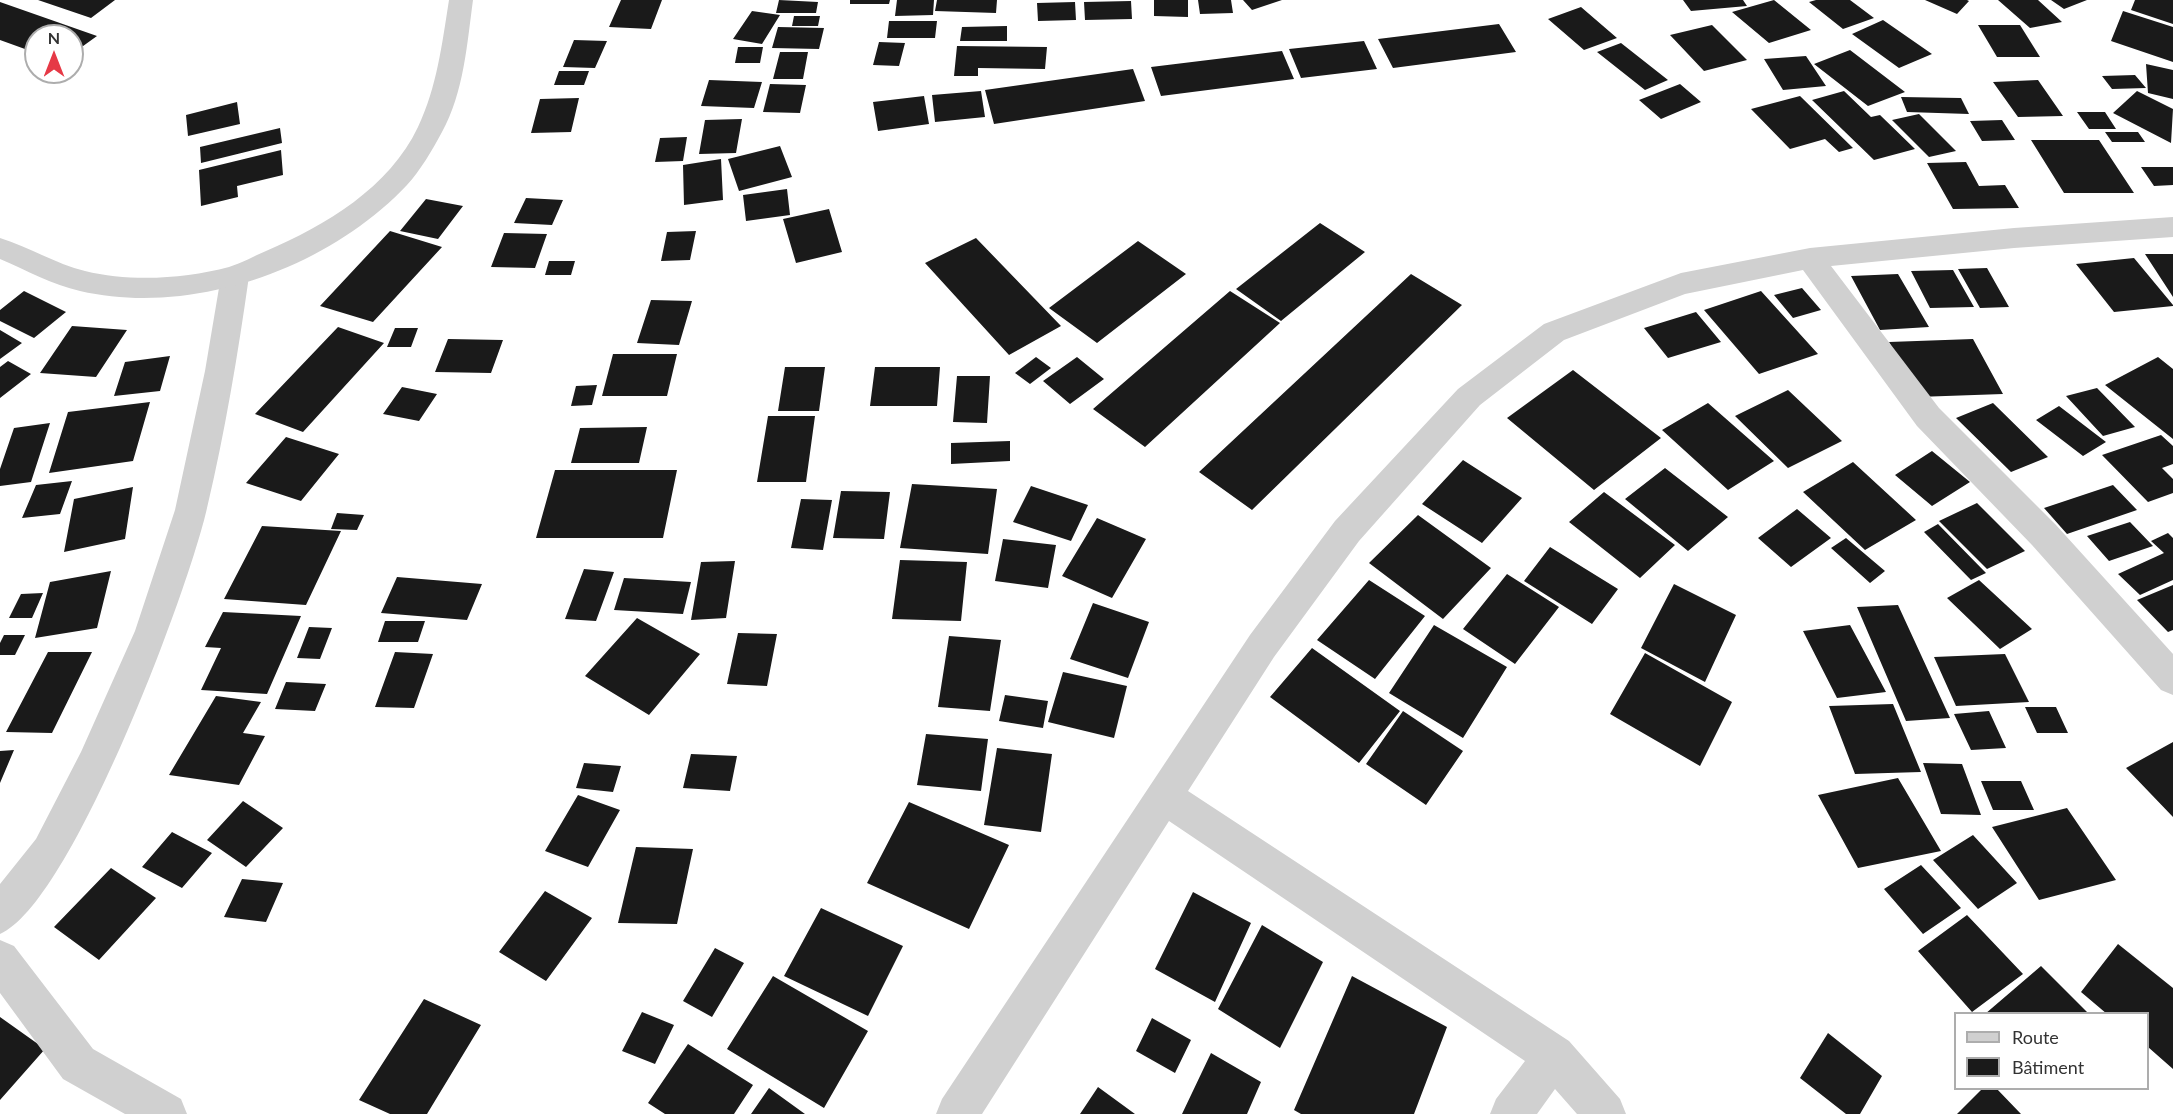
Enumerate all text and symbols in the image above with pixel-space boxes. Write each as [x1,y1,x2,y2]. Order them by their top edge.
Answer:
north arrow [24,24,84,84]
text: N [48,28,60,47]
legend [1954,1012,2149,1090]
text: Route [2012,1026,2059,1048]
text: Bâtiment [2012,1056,2084,1078]

